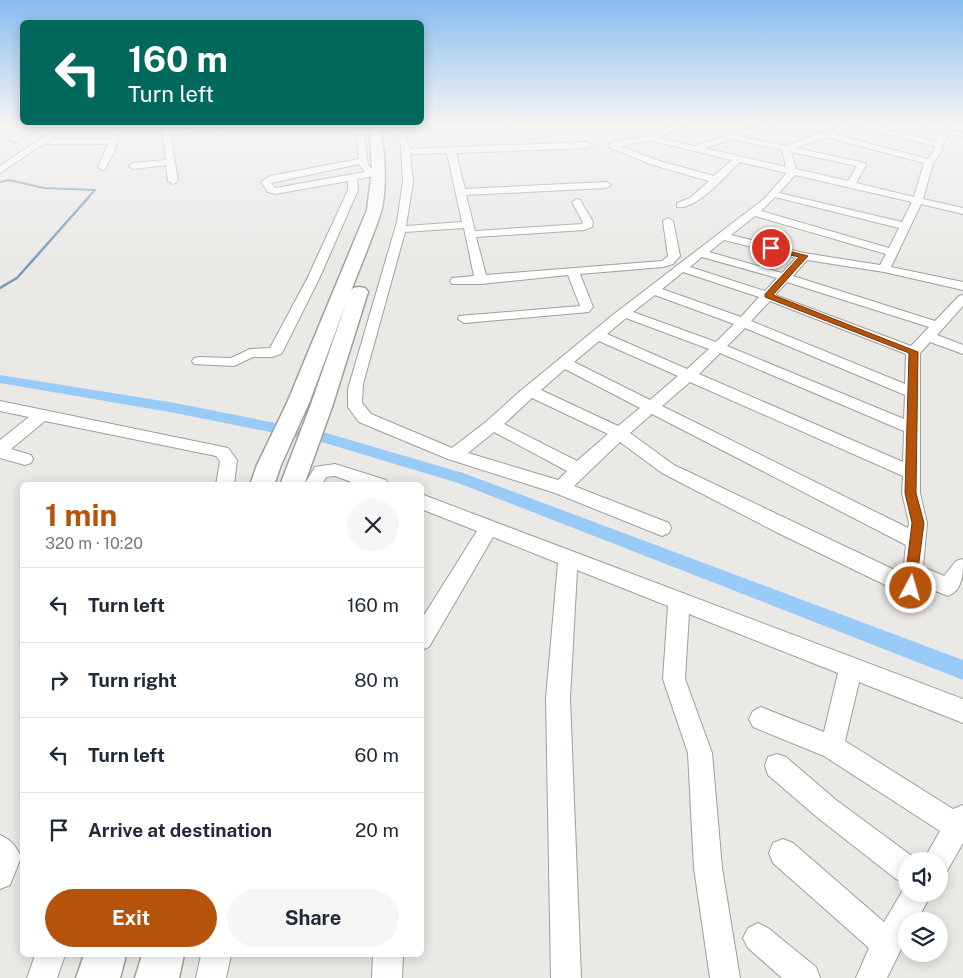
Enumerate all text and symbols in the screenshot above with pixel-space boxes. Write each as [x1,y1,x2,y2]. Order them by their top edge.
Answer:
text: 160 m [128,39,228,80]
icon: left [45,40,110,105]
text: Turn left [128,81,214,107]
pin [750,227,792,269]
icon: arrive [757,234,785,262]
text: 1 min [45,497,117,533]
button: close [347,499,399,551]
text: 320 m · 10:20 [45,534,143,553]
position arrow [884,561,936,613]
icon: left [45,591,73,619]
text: Turn left [88,594,165,616]
text: 160 m [347,594,399,616]
icon: right [45,666,73,694]
text: Turn right [88,669,177,691]
text: 80 m [354,669,399,691]
icon: left [45,741,73,769]
text: Turn left [88,744,165,766]
text: 60 m [355,744,399,766]
icon: arrive [45,816,73,844]
text: Arrive at destination [88,819,272,841]
text: 20 m [355,819,399,841]
map controls [898,852,948,962]
button: sound [898,852,948,902]
button: Exit [45,889,217,947]
button: Share [227,889,399,947]
button: layers [898,912,948,962]

